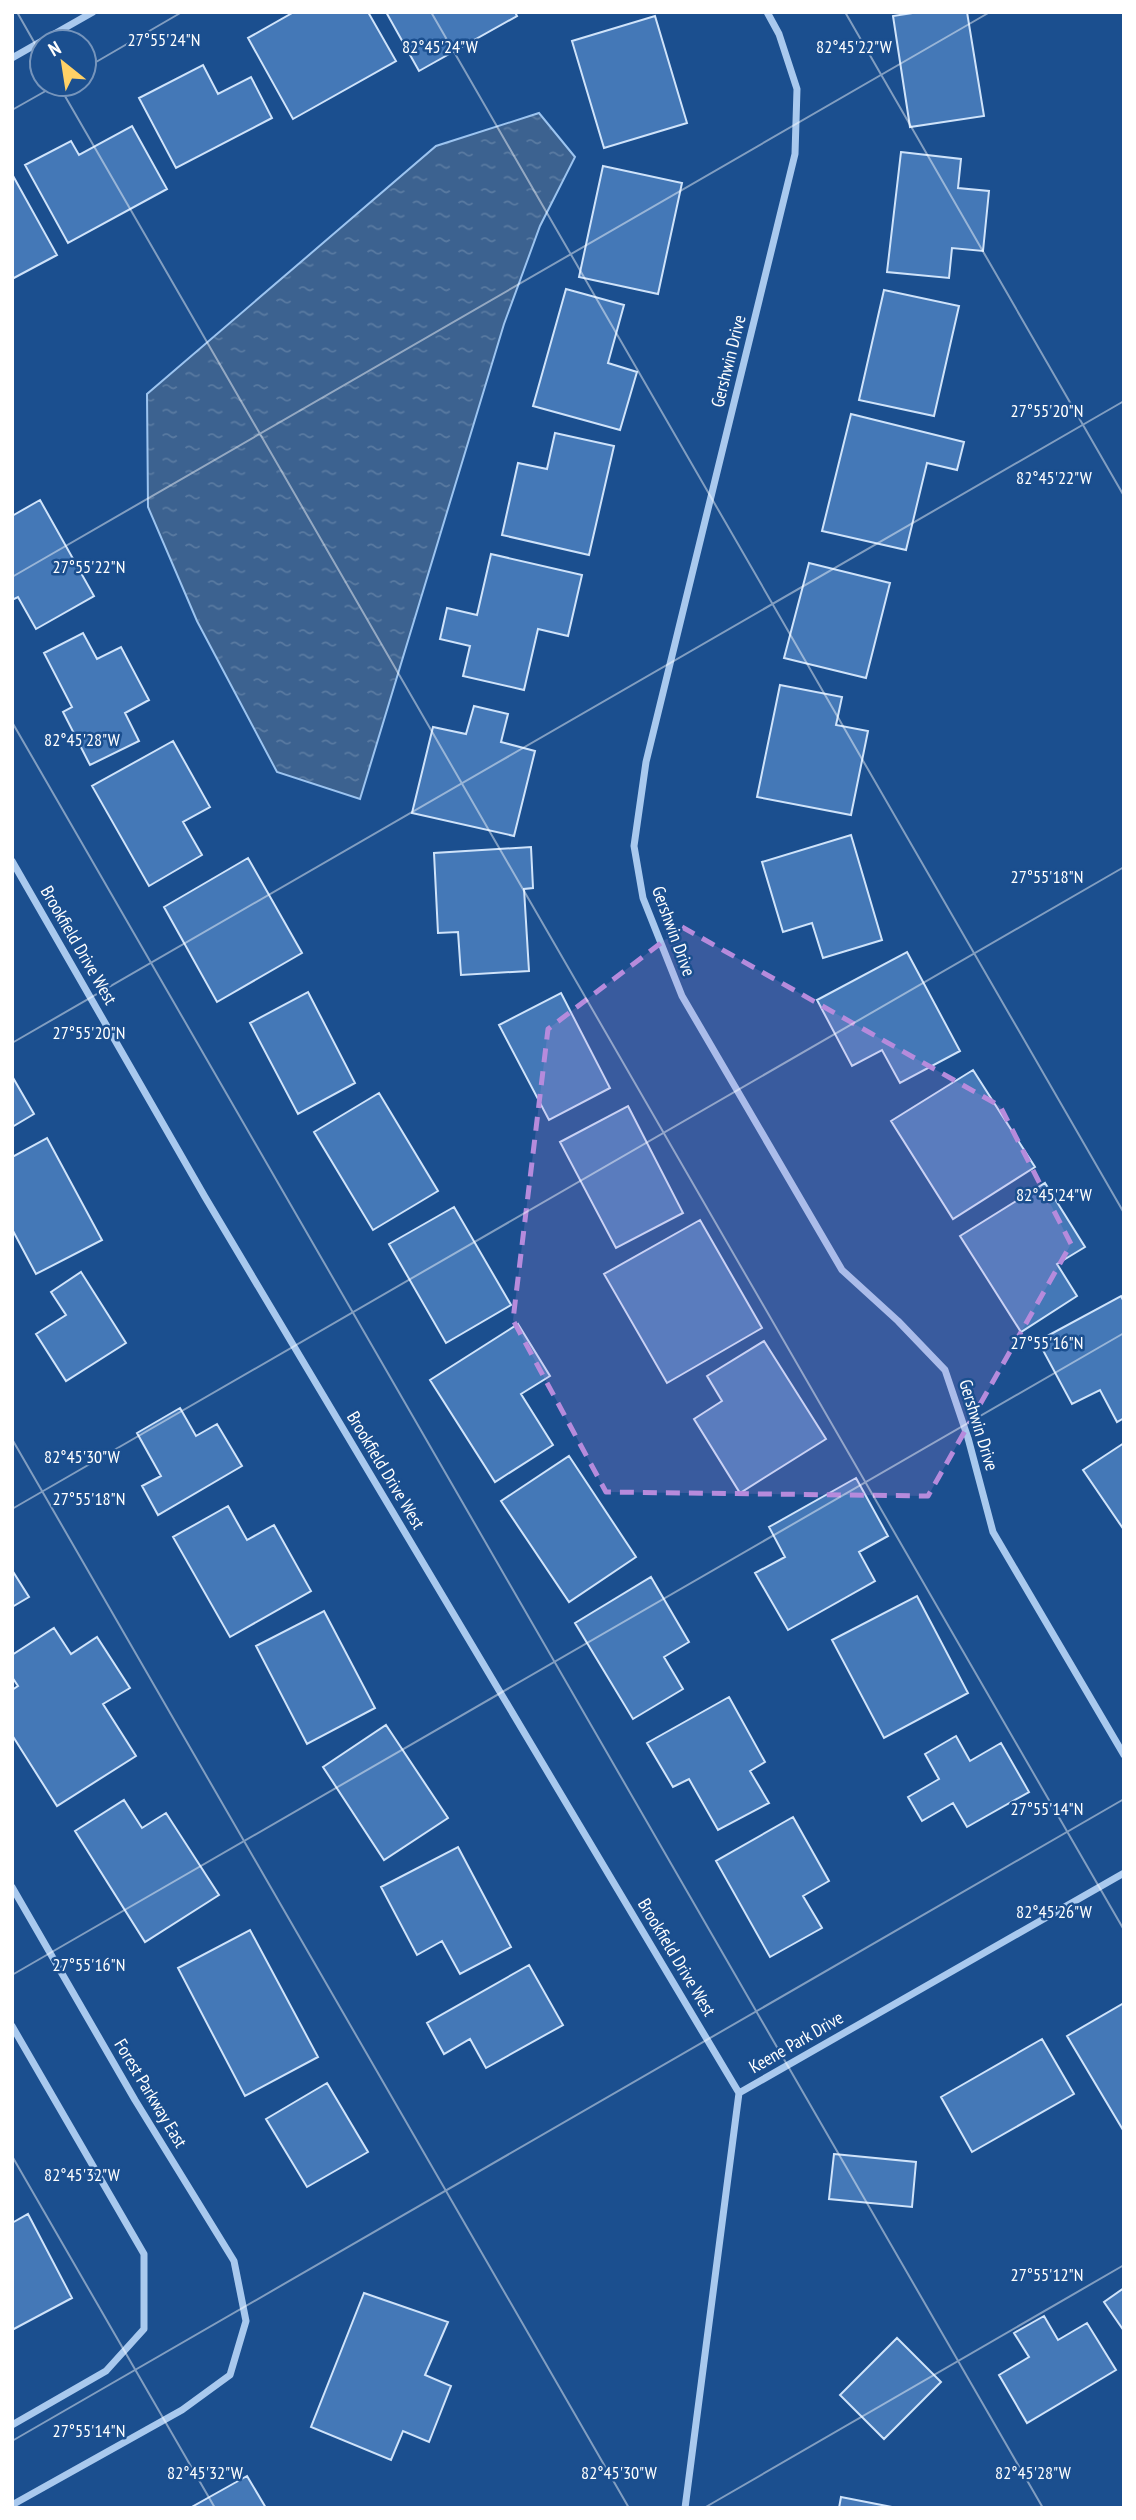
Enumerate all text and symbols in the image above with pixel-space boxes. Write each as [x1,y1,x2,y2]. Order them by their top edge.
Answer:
north arrow [28,28,98,98]
text: 27°55'24"N [128,28,200,51]
text: N [44,35,65,61]
text: 82°45'24"W [402,35,478,58]
text: 82°45'22"W [816,35,892,58]
street label: Gershwin Drive [705,313,751,409]
text: 27°55'20"N [1011,399,1083,422]
text: 82°45'22"W [1016,466,1092,489]
text: 27°55'22"N [53,555,125,578]
text: 82°45'28"W [44,728,120,751]
text: 27°55'18"N [1011,865,1083,888]
street label: Brookfield Drive West [36,882,122,1008]
street label: Gershwin Drive [647,883,701,979]
text: 27°55'20"N [53,1021,125,1044]
text: 82°45'24"W [1016,1183,1092,1206]
text: 27°55'16"N [1011,1331,1083,1354]
street label: Gershwin Drive [954,1377,1004,1473]
street label: Brookfield Drive West [342,1407,430,1533]
text: 82°45'30"W [44,1445,120,1468]
text: 27°55'18"N [53,1487,125,1510]
text: 27°55'14"N [1011,1797,1083,1820]
street label: Brookfield Drive West [633,1894,721,2020]
text: 82°45'26"W [1016,1900,1092,1923]
text: 27°55'16"N [53,1953,125,1976]
street label: Keene Park Drive [745,2006,847,2078]
street label: Forest Parkway East [109,2034,193,2152]
text: 82°45'32"W [44,2163,120,2186]
text: 27°55'12"N [1011,2263,1083,2286]
text: 27°55'14"N [53,2419,125,2442]
text: 82°45'32"W [167,2461,243,2484]
text: 82°45'30"W [581,2461,657,2484]
text: 82°45'28"W [995,2461,1071,2484]

